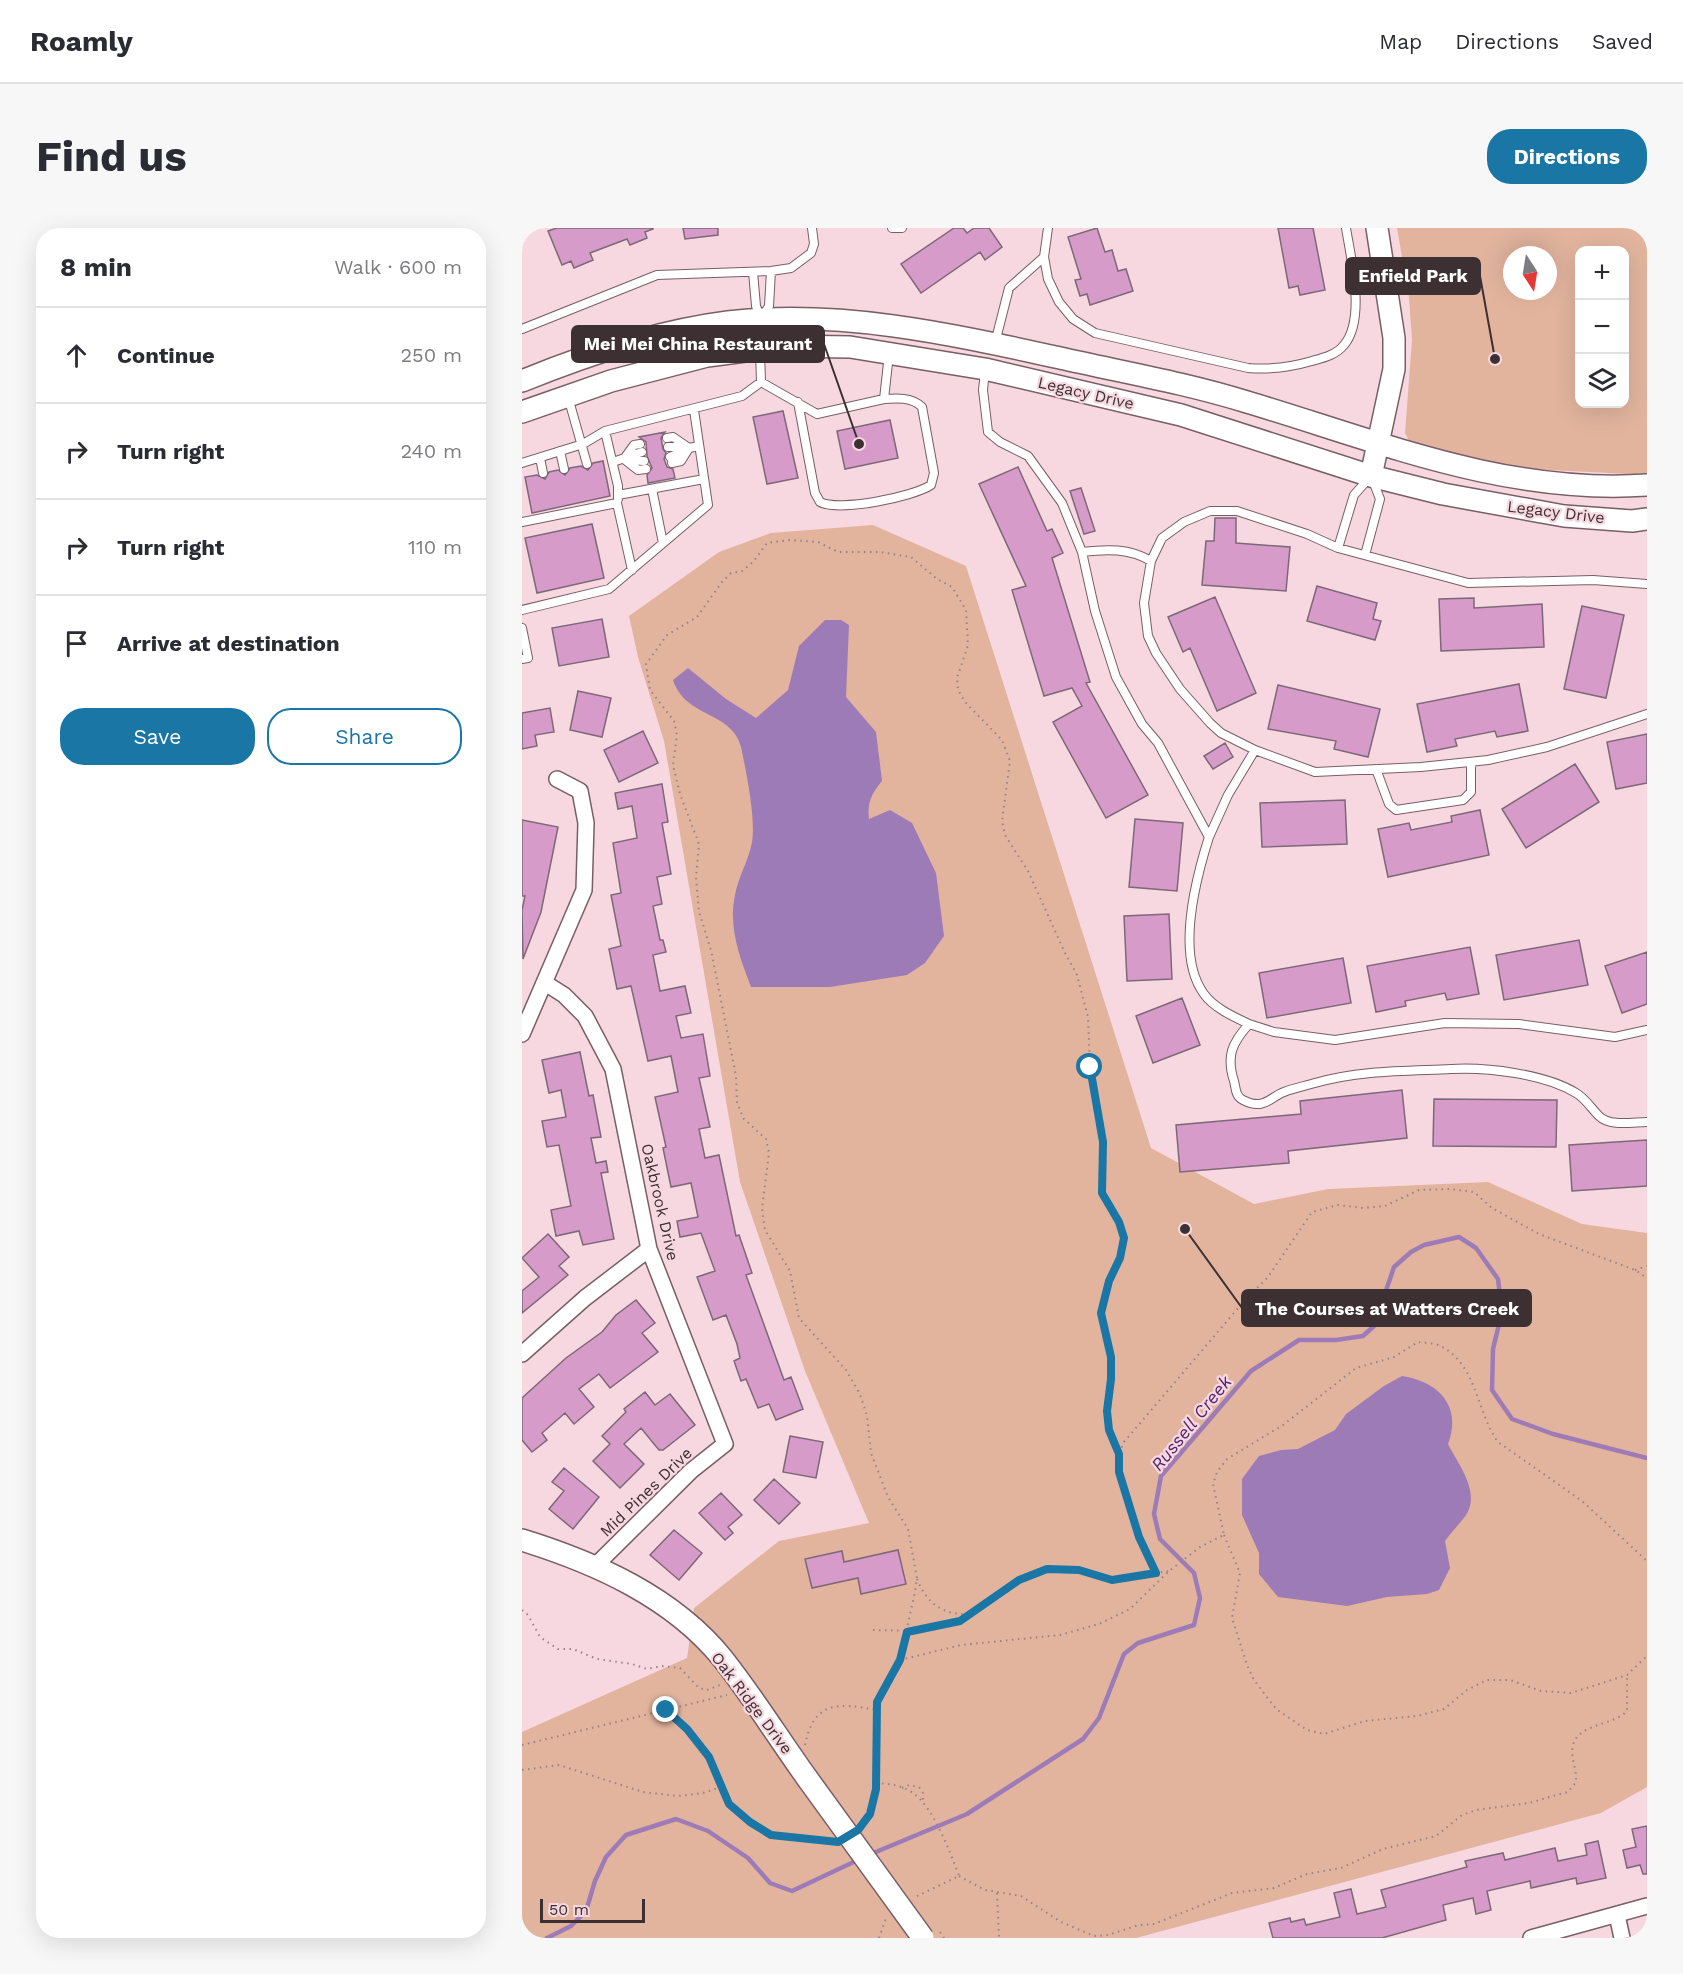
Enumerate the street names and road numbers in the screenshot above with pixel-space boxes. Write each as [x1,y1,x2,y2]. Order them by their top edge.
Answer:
street label: Legacy Drive [1036,373,1136,413]
street label: Legacy Drive [1506,497,1606,527]
street label: Oakbrook Drive [637,1142,683,1262]
street label: Mid Pines Drive [596,1443,696,1541]
street label: Oak Ridge Drive [707,1648,797,1758]

